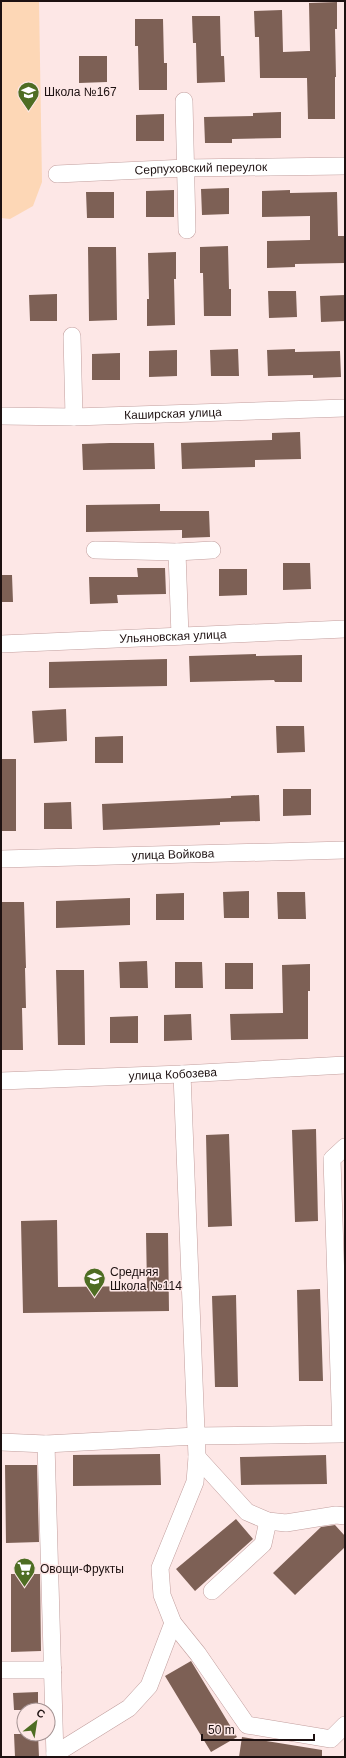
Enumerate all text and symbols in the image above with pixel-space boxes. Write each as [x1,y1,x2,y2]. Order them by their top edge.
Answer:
school or university icon: Школа №167 [15,79,41,112]
place label: Школа №167 [44,85,117,99]
street label: Серпуховский переулок [134,160,268,177]
street label: Каширская улица [124,405,222,422]
street label: Ульяновская улица [119,627,227,646]
street label: улица Войкова [131,846,215,863]
street label: улица Кобозева [128,1065,218,1083]
place label: Средняя Школа №114 [110,1265,182,1293]
school or university icon: Средняя Школа №114 [82,1266,108,1299]
supermarket icon: Овощи-Фрукты [11,1556,37,1589]
place label: Овощи-Фрукты [40,1562,124,1576]
north arrow [16,1702,56,1742]
text: С [35,1706,47,1721]
scale bar [202,1716,314,1742]
text: 50 m [208,1723,235,1737]

